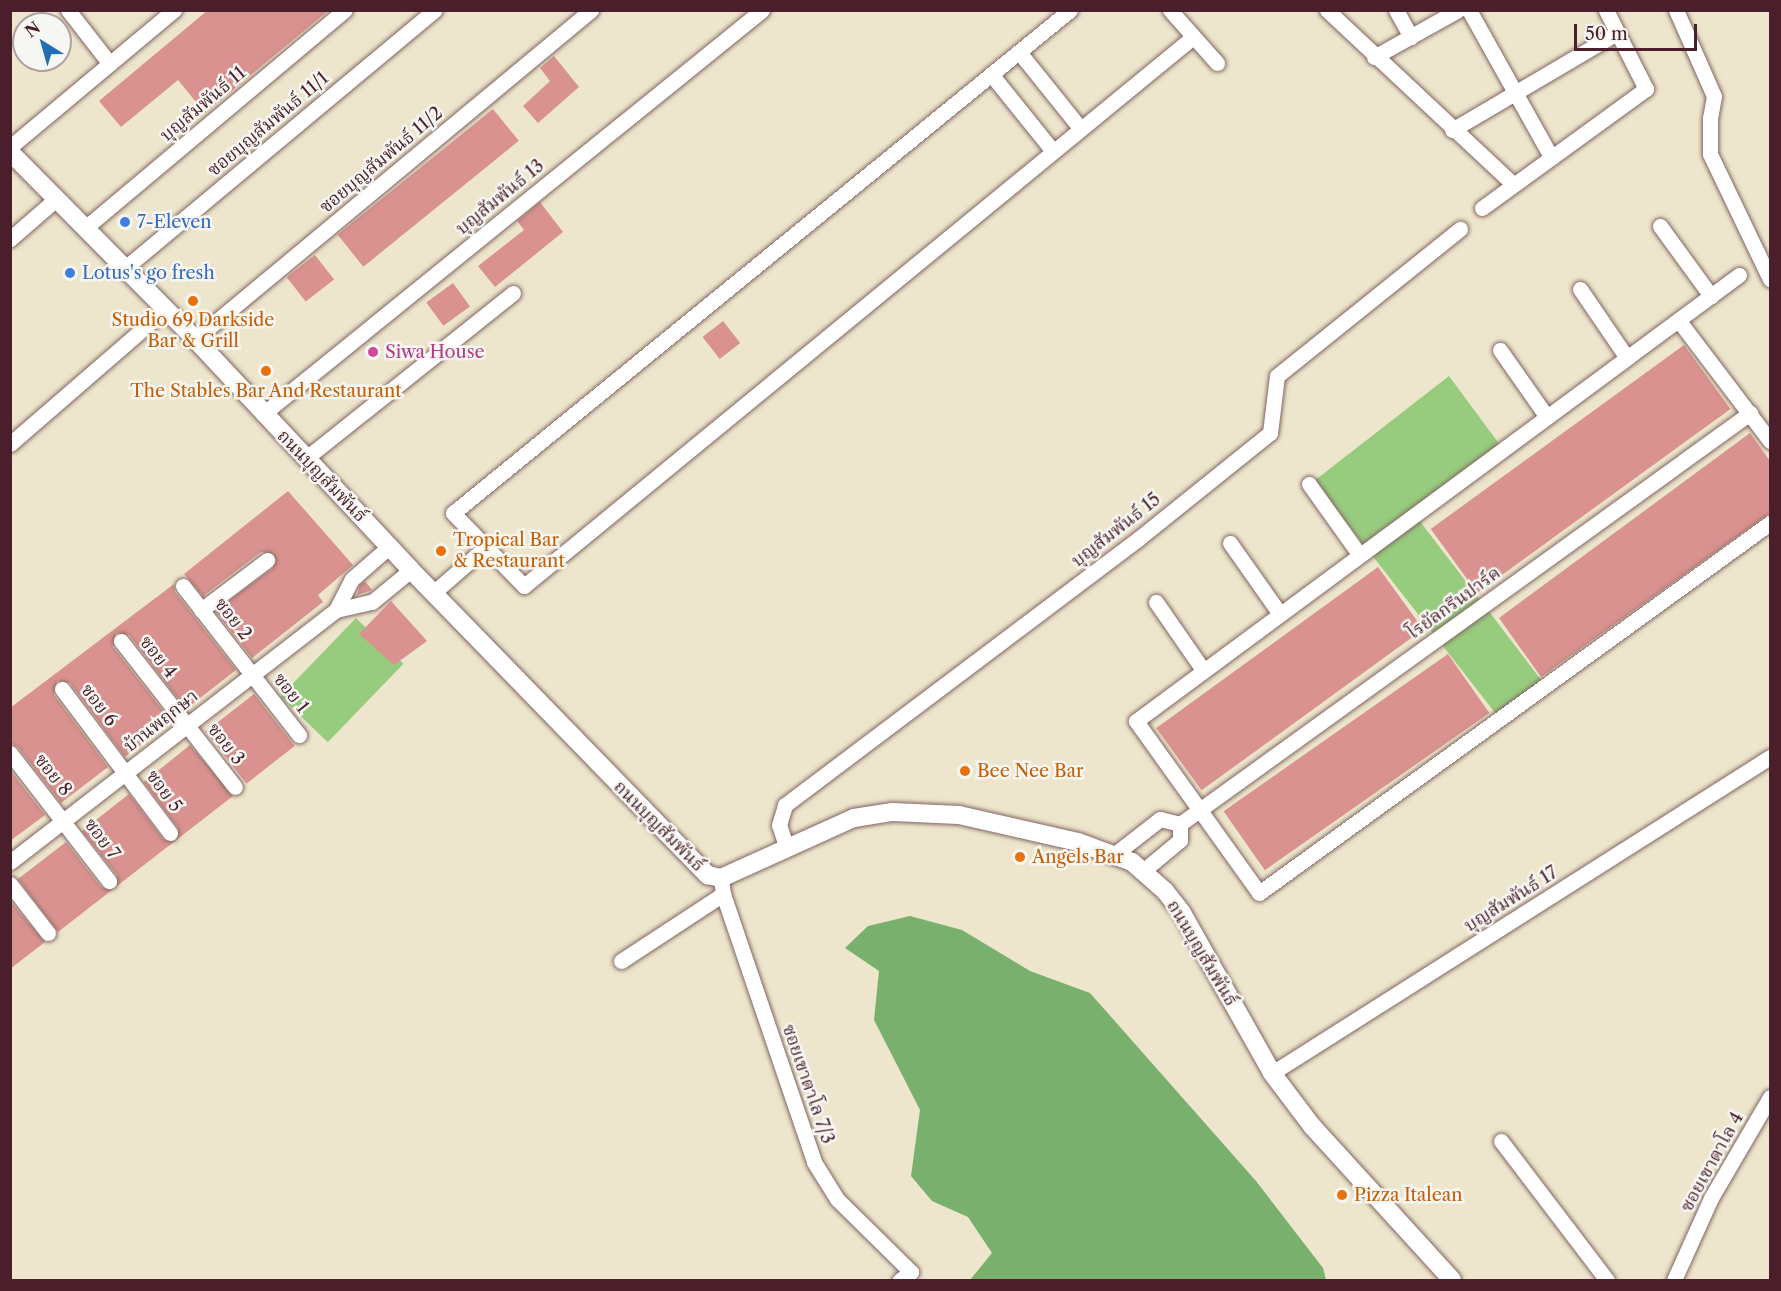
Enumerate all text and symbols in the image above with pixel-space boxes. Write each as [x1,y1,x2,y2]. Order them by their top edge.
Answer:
north arrow [12,12,72,72]
scale bar [1577,12,1700,50]
text: N [21,17,44,41]
text: 50 m [1585,23,1628,45]
street label: บุญสัมพันธ์ 11 [156,62,250,146]
street label: ซอยบุญสัมพันธ์ 11/1 [203,67,333,181]
street label: ซอยบุญสัมพันธ์ 11/2 [315,102,447,218]
street label: บุญสัมพันธ์ 13 [452,155,548,239]
place label: 7-Eleven [137,211,212,233]
marker: 7-Eleven [118,215,132,229]
place label: Lotus's go fresh [82,262,215,284]
marker: Lotus's go fresh [63,266,77,280]
marker: Studio 69 Darkside Bar & Grill [186,294,200,308]
place label: Studio 69 Darkside Bar & Grill [112,310,274,352]
place label: Siwa House [385,341,485,363]
marker: Siwa House [366,345,380,359]
marker: The Stables Bar And Restaurant [259,364,273,378]
place label: The Stables Bar And Restaurant [130,380,402,402]
street label: ถนนบุญสัมพันธ์ [273,425,371,527]
street label: บุญสัมพันธ์ 15 [1067,489,1165,571]
place label: Tropical Bar & Restaurant [453,530,565,572]
marker: Tropical Bar & Restaurant [434,544,448,558]
street label: โรยัลกรีนปาร์ค [1403,562,1505,644]
street label: ซอย 2 [210,594,256,644]
street label: ซอย 4 [135,632,181,682]
street label: ซอย 1 [269,669,313,717]
street label: ซอย 6 [76,680,122,730]
street label: บ้านพฤกษา [120,685,202,757]
street label: ซอย 3 [203,719,249,769]
street label: ซอย 8 [30,750,76,800]
place label: Bee Nee Bar [977,760,1084,782]
marker: Bee Nee Bar [958,764,972,778]
street label: ซอย 5 [142,766,186,816]
street label: ถนนบุญสัมพันธ์ [609,776,709,876]
street label: ซอย 7 [80,814,124,864]
place label: Angels Bar [1032,846,1124,868]
marker: Angels Bar [1013,850,1027,864]
street label: บุญสัมพันธ์ 17 [1460,862,1562,936]
street label: ถนนบุญสัมพันธ์ [1162,896,1242,1010]
street label: ซอยเขาตาโล 7/3 [777,1021,839,1147]
street label: ซอยเขาตาโล 4 [1676,1108,1748,1216]
place label: Pizza Italean [1354,1184,1463,1206]
marker: Pizza Italean [1335,1188,1349,1202]

